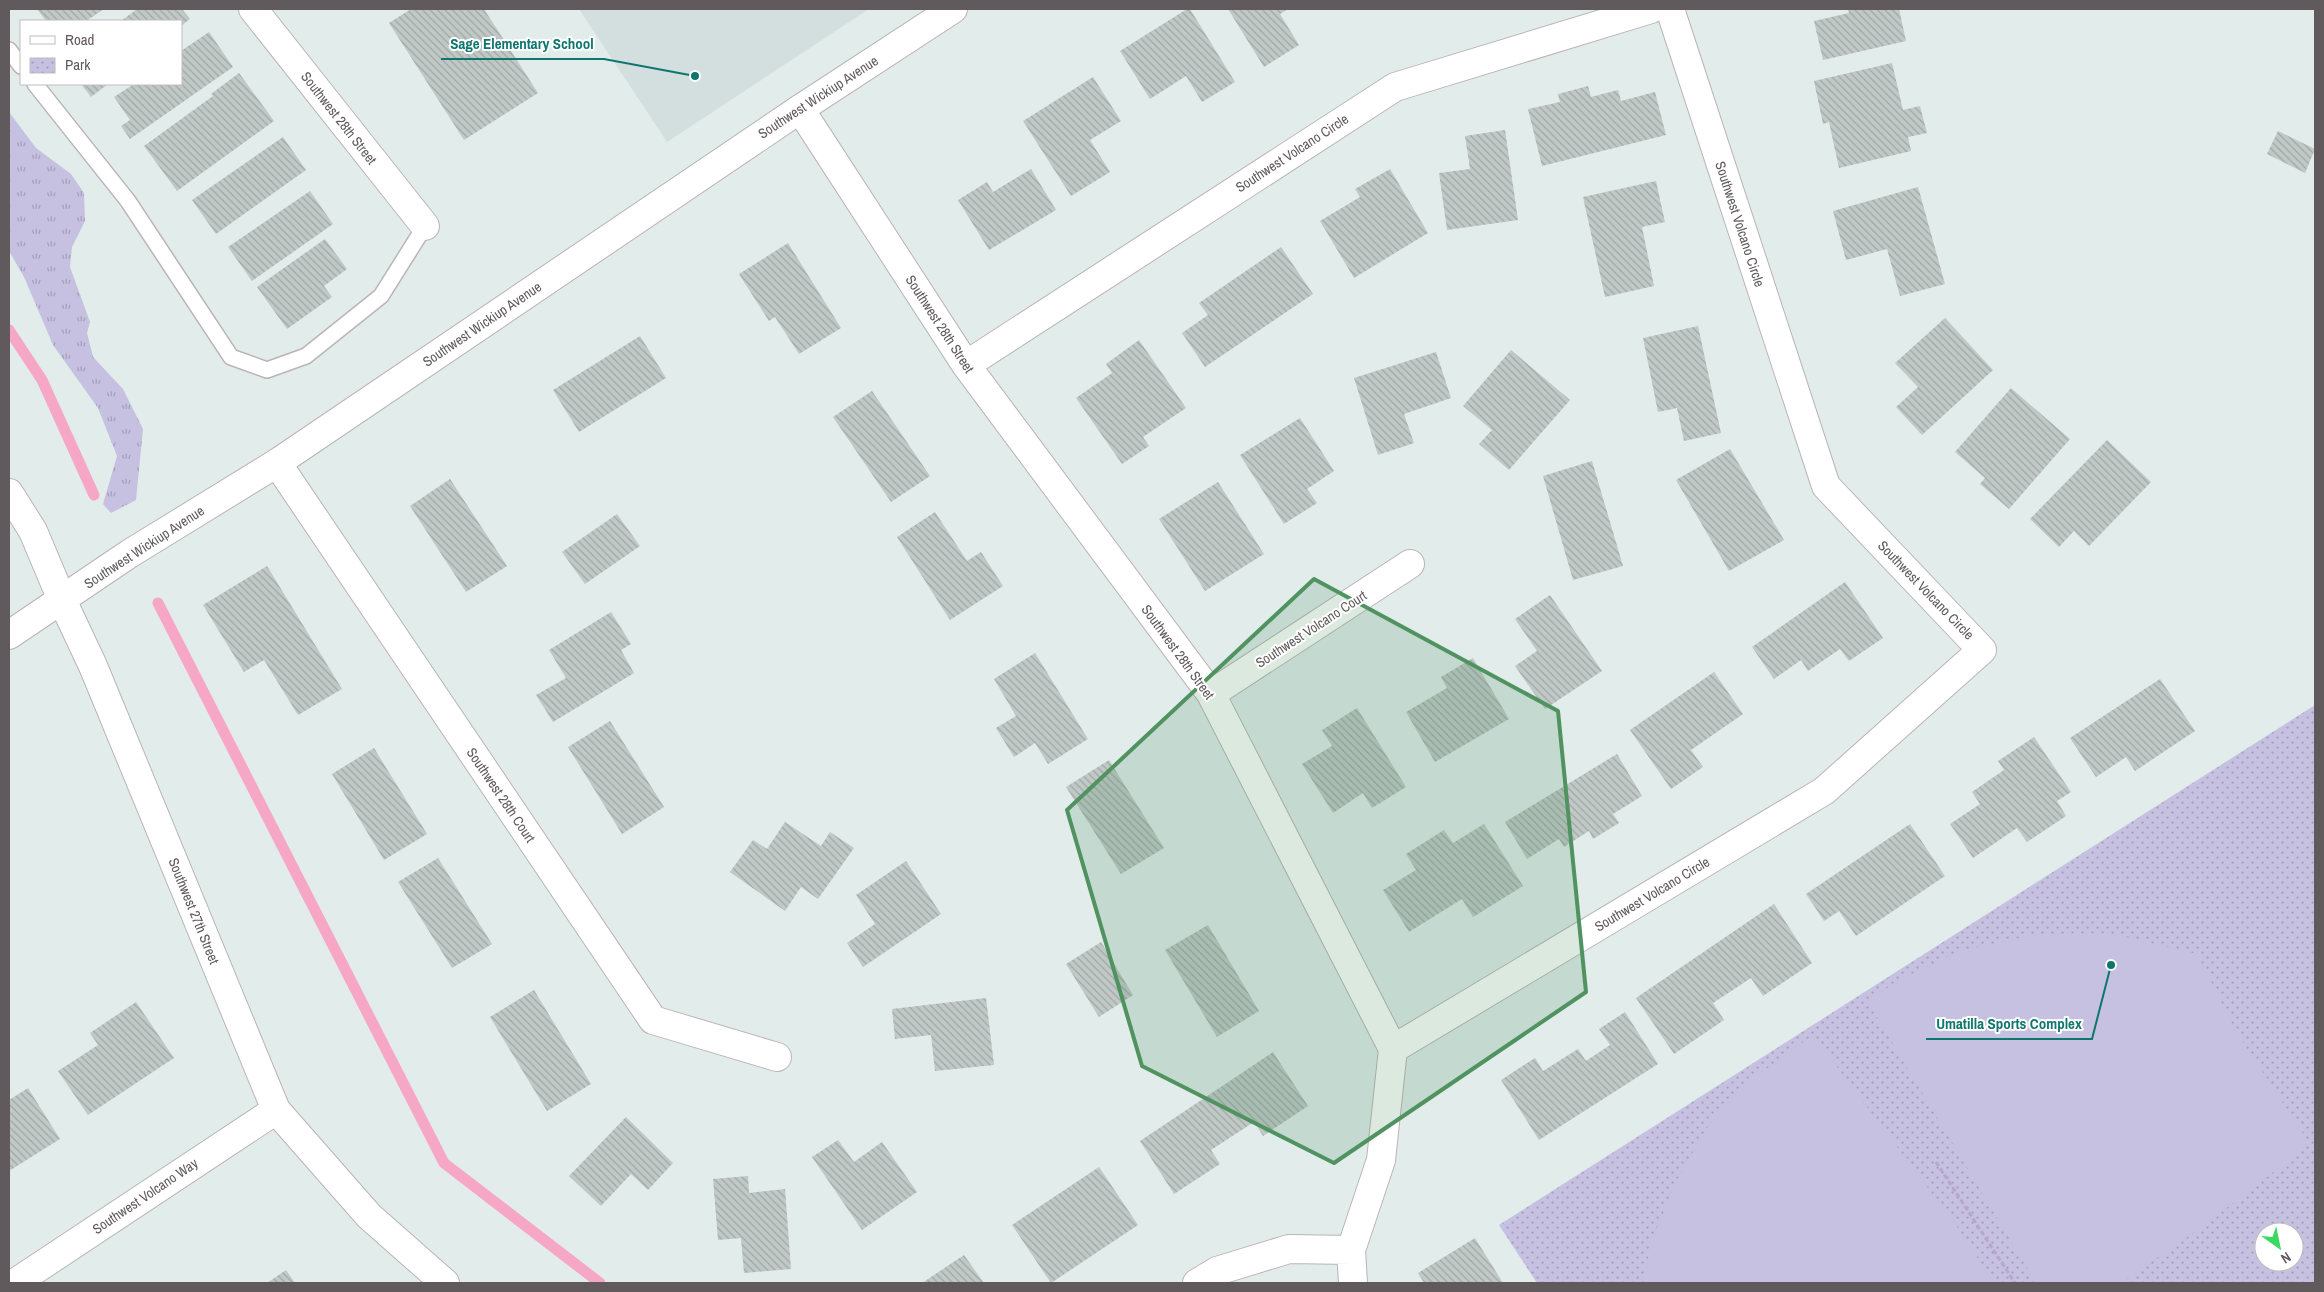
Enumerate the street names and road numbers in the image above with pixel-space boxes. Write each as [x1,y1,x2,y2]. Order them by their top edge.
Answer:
street label: Southwest Wickiup Avenue [755,51,881,143]
street label: Southwest 28th Street [297,68,381,168]
street label: Southwest Volcano Circle [1232,110,1352,196]
street label: Southwest Volcano Circle [1711,159,1769,289]
street label: Southwest 28th Street [902,272,978,376]
street label: Southwest Wickiup Avenue [419,278,545,370]
street label: Southwest Wickiup Avenue [81,501,207,593]
street label: Southwest Volcano Circle [1874,537,1978,643]
street label: Southwest Volcano Court [1252,586,1370,672]
street label: Southwest 28th Street [1138,601,1218,703]
street label: Southwest 28th Court [463,744,539,846]
street label: Southwest Volcano Circle [1591,853,1713,935]
street label: Southwest 27th Street [164,855,224,967]
street label: Southwest Volcano Way [89,1154,201,1238]

